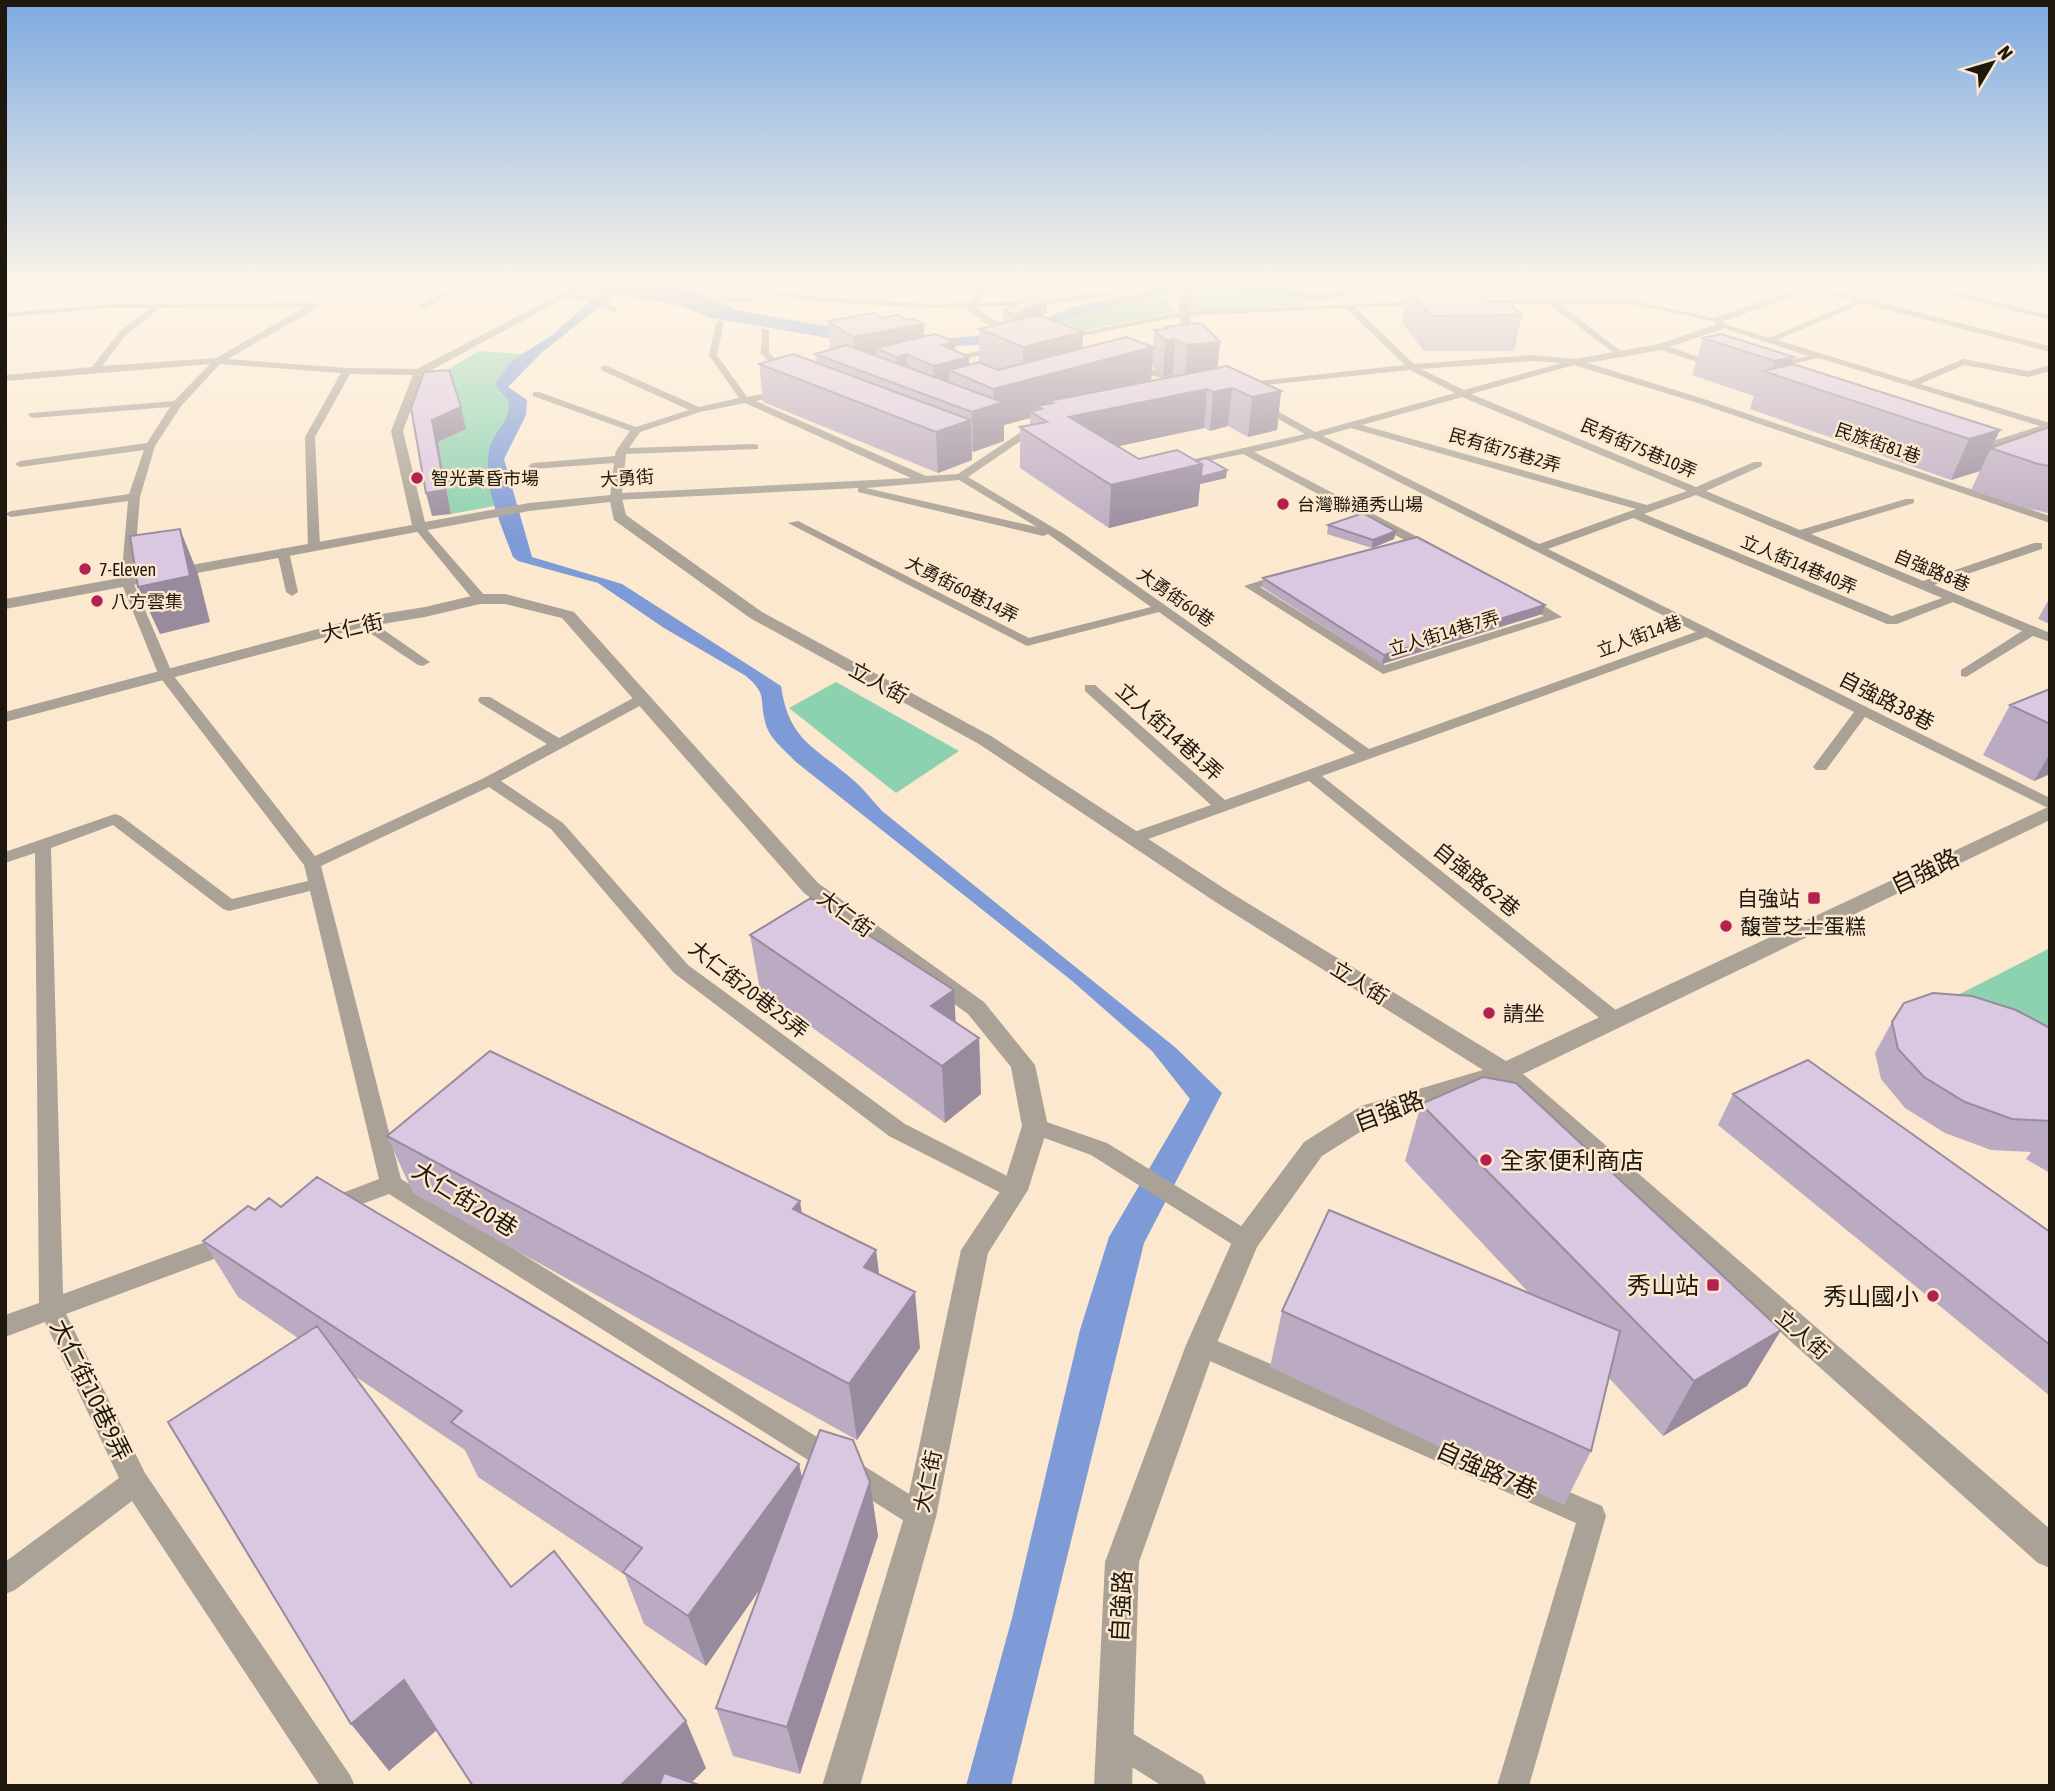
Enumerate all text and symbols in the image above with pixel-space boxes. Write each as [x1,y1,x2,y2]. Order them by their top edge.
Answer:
north arrow [1957,28,2027,98]
text: N [1993,41,2018,64]
street label: 民有街75巷10弄 [1578,414,1700,482]
street label: 民族街81巷 [1833,419,1923,467]
street label: 民有街75巷2弄 [1447,424,1563,476]
street label: 大勇街 [599,466,655,490]
place label: 智光黃昏市場 [431,468,539,489]
marker: 智光黃昏市場 [409,470,425,486]
place label: 台灣聯通秀山場 [1297,494,1423,515]
marker: 台灣聯通秀山場 [1275,496,1291,512]
street label: 立人街14巷40弄 [1738,530,1860,598]
street label: 自強路8巷 [1891,545,1973,595]
street label: 大勇街60巷14弄 [902,552,1022,626]
place label: 7-Eleven [99,559,156,580]
marker: 7-Eleven [77,561,93,577]
street label: 大勇街60巷 [1134,563,1218,631]
place label: 八方雲集 [111,591,183,612]
marker: 八方雲集 [89,593,105,609]
street label: 立人街14巷7弄 [1386,606,1502,660]
street label: 大仁街 [319,608,385,646]
street label: 立人街14巷 [1594,611,1684,661]
street label: 立人街 [846,656,912,708]
street label: 自強路38巷 [1835,666,1939,734]
street label: 立人街14巷1弄 [1112,677,1228,785]
street label: 自強路62巷 [1429,837,1525,921]
street label: 自強路 [1887,843,1963,899]
street label: 大仁街 [813,885,879,941]
place label: 自強站 [1737,886,1800,910]
marker: 自強站 [1806,890,1822,906]
place label: 馥萱芝士蛋糕 [1740,914,1866,938]
marker: 馥萱芝士蛋糕 [1718,918,1734,934]
street label: 大仁街20巷25弄 [685,935,813,1043]
street label: 立人街 [1327,955,1393,1009]
place label: 請坐 [1503,1001,1545,1025]
marker: 請坐 [1481,1005,1497,1021]
street label: 自強路 [1351,1085,1427,1137]
place label: 全家便利商店 [1500,1147,1644,1174]
marker: 全家便利商店 [1478,1152,1494,1168]
street label: 大仁街20巷 [408,1156,522,1242]
place label: 秀山站 [1627,1272,1699,1299]
marker: 秀山站 [1705,1277,1721,1293]
place label: 秀山國小 [1823,1283,1919,1310]
marker: 秀山國小 [1925,1288,1941,1304]
street label: 立人街 [1771,1304,1835,1364]
street label: 大仁街10巷9弄 [45,1315,137,1465]
street label: 自強路7巷 [1433,1436,1541,1504]
street label: 大仁街 [909,1448,945,1514]
street label: 自強路 [1106,1569,1136,1643]

